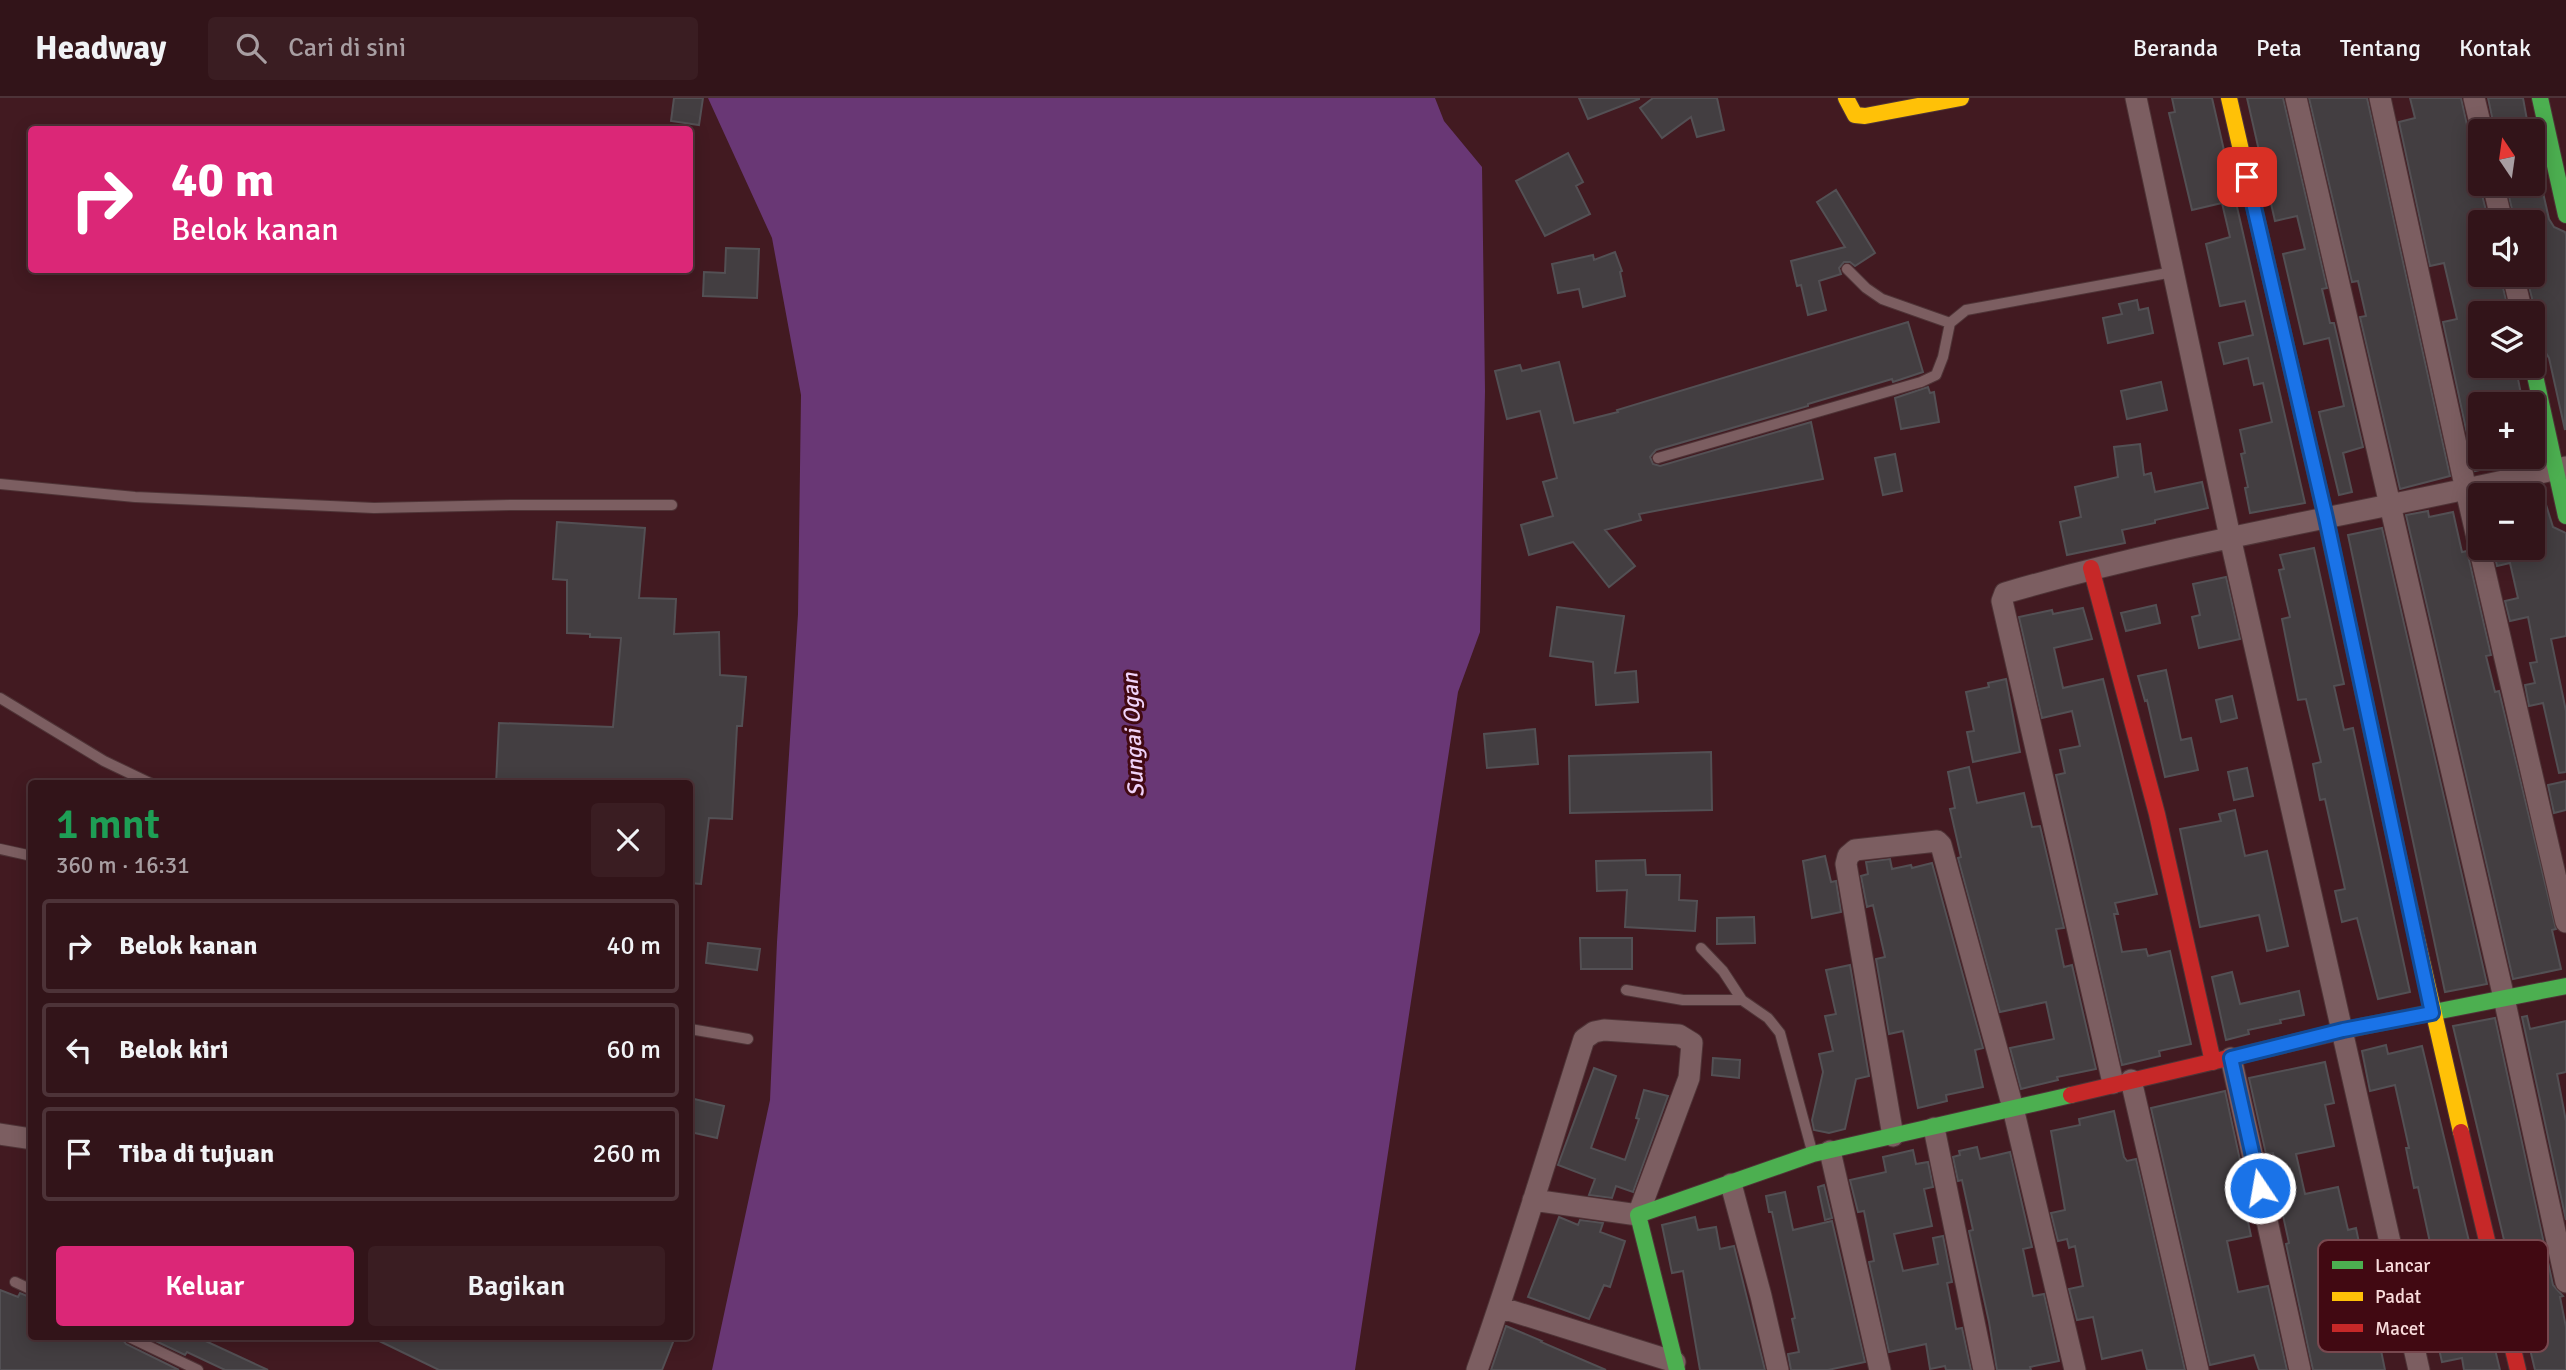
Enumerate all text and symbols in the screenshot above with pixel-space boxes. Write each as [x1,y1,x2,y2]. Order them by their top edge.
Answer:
search box [208,17,698,80]
text: Headway [35,28,166,69]
icon: search [232,29,270,67]
text: Cari di sini [288,32,406,64]
text: Beranda [2133,33,2218,63]
text: Peta [2256,33,2302,63]
text: Tentang [2340,33,2421,63]
text: Kontak [2459,33,2531,63]
north arrow [2468,119,2544,196]
map controls [2468,119,2545,560]
pin [2217,147,2277,207]
text: 40 m [171,150,274,210]
icon: right [56,154,147,245]
icon: arrive [2228,158,2266,196]
text: Belok kanan [171,210,339,249]
button: sound [2468,210,2545,287]
button: layers [2468,301,2545,378]
button: + [2468,392,2545,469]
button: − [2468,483,2545,560]
water label: Sungai Ogan [1115,671,1151,798]
text: 1 mnt [56,799,160,850]
button: close [591,803,665,877]
text: 360 m · 16:31 [56,851,190,880]
icon: right [60,927,98,965]
text: Belok kanan [119,930,257,962]
text: 40 m [606,930,661,962]
icon: left [60,1031,98,1069]
text: Belok kiri [119,1034,228,1066]
text: 60 m [606,1034,661,1066]
icon: arrive [60,1135,98,1173]
text: Tiba di tujuan [119,1138,274,1170]
text: 260 m [592,1138,661,1170]
position arrow [2223,1151,2297,1225]
legend [2318,1240,2548,1352]
button: Keluar [56,1246,354,1326]
button: Bagikan [368,1246,665,1326]
text: Lancar [2375,1254,2430,1278]
text: Padat [2375,1285,2421,1309]
text: Macet [2375,1317,2425,1341]

